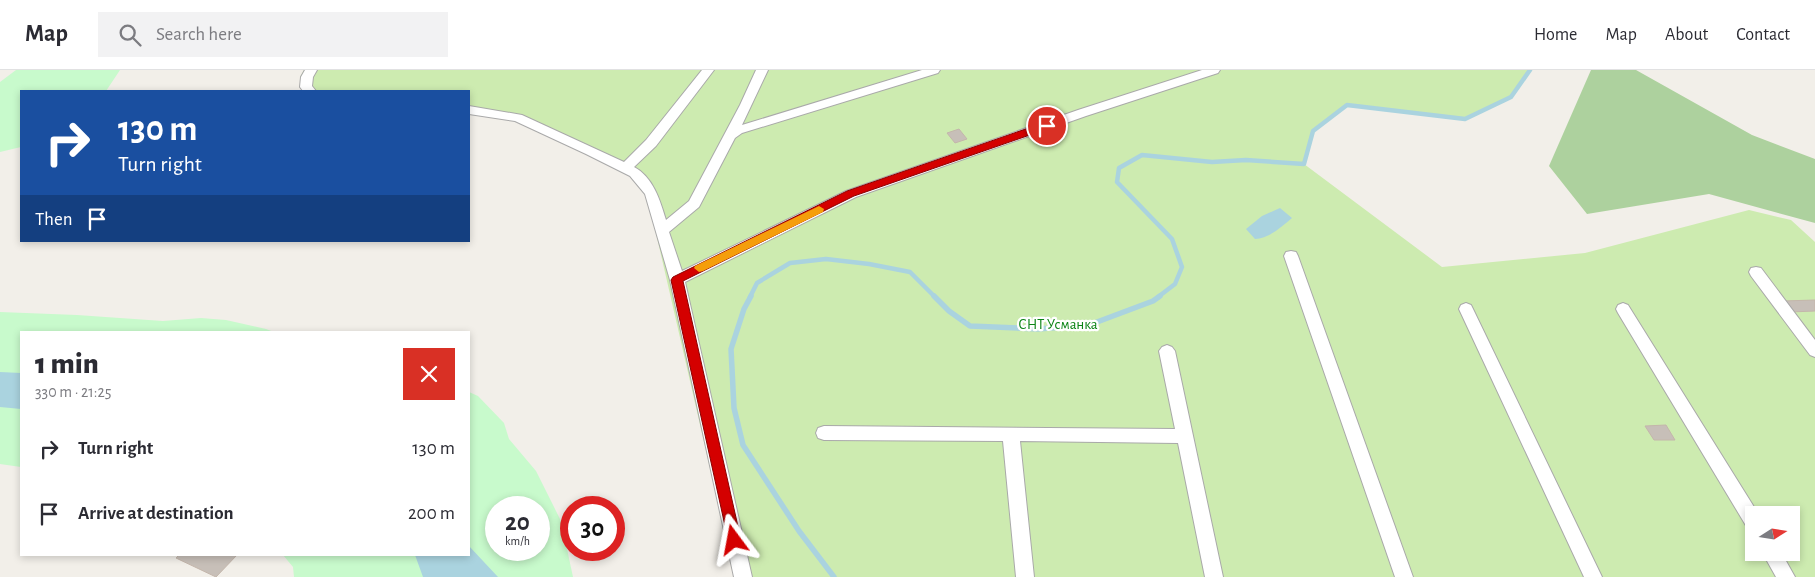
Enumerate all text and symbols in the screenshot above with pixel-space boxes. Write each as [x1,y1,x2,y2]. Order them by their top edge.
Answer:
search box [98,12,448,57]
icon: search [116,21,144,49]
text: Map [25,22,68,46]
text: Search here [156,25,242,44]
text: Home [1534,26,1577,44]
text: Map [1605,26,1637,44]
text: About [1665,26,1708,44]
text: Contact [1736,26,1790,44]
pin [1026,105,1068,147]
icon: right [35,110,100,175]
text: 130 m [118,112,197,147]
icon: arrive [1033,112,1061,140]
text: Turn right [118,153,202,175]
icon: arrive [83,205,111,233]
text: Then [35,210,73,229]
park label: СНТ Усманка [1018,317,1098,332]
button: close [403,348,455,400]
text: 1 min [35,349,99,379]
text: 330 m · 21:25 [35,384,111,400]
icon: right [35,435,63,463]
text: Turn right [78,439,153,458]
text: 130 m [412,439,455,458]
speed limit sign: 30 [560,496,625,561]
icon: arrive [35,500,63,528]
text: Arrive at destination [78,504,234,523]
text: 200 m [408,504,455,523]
north arrow [1745,506,1800,561]
map controls [1745,506,1800,561]
text: 20 [505,510,530,535]
position arrow [707,513,759,565]
text: km/h [505,535,530,547]

